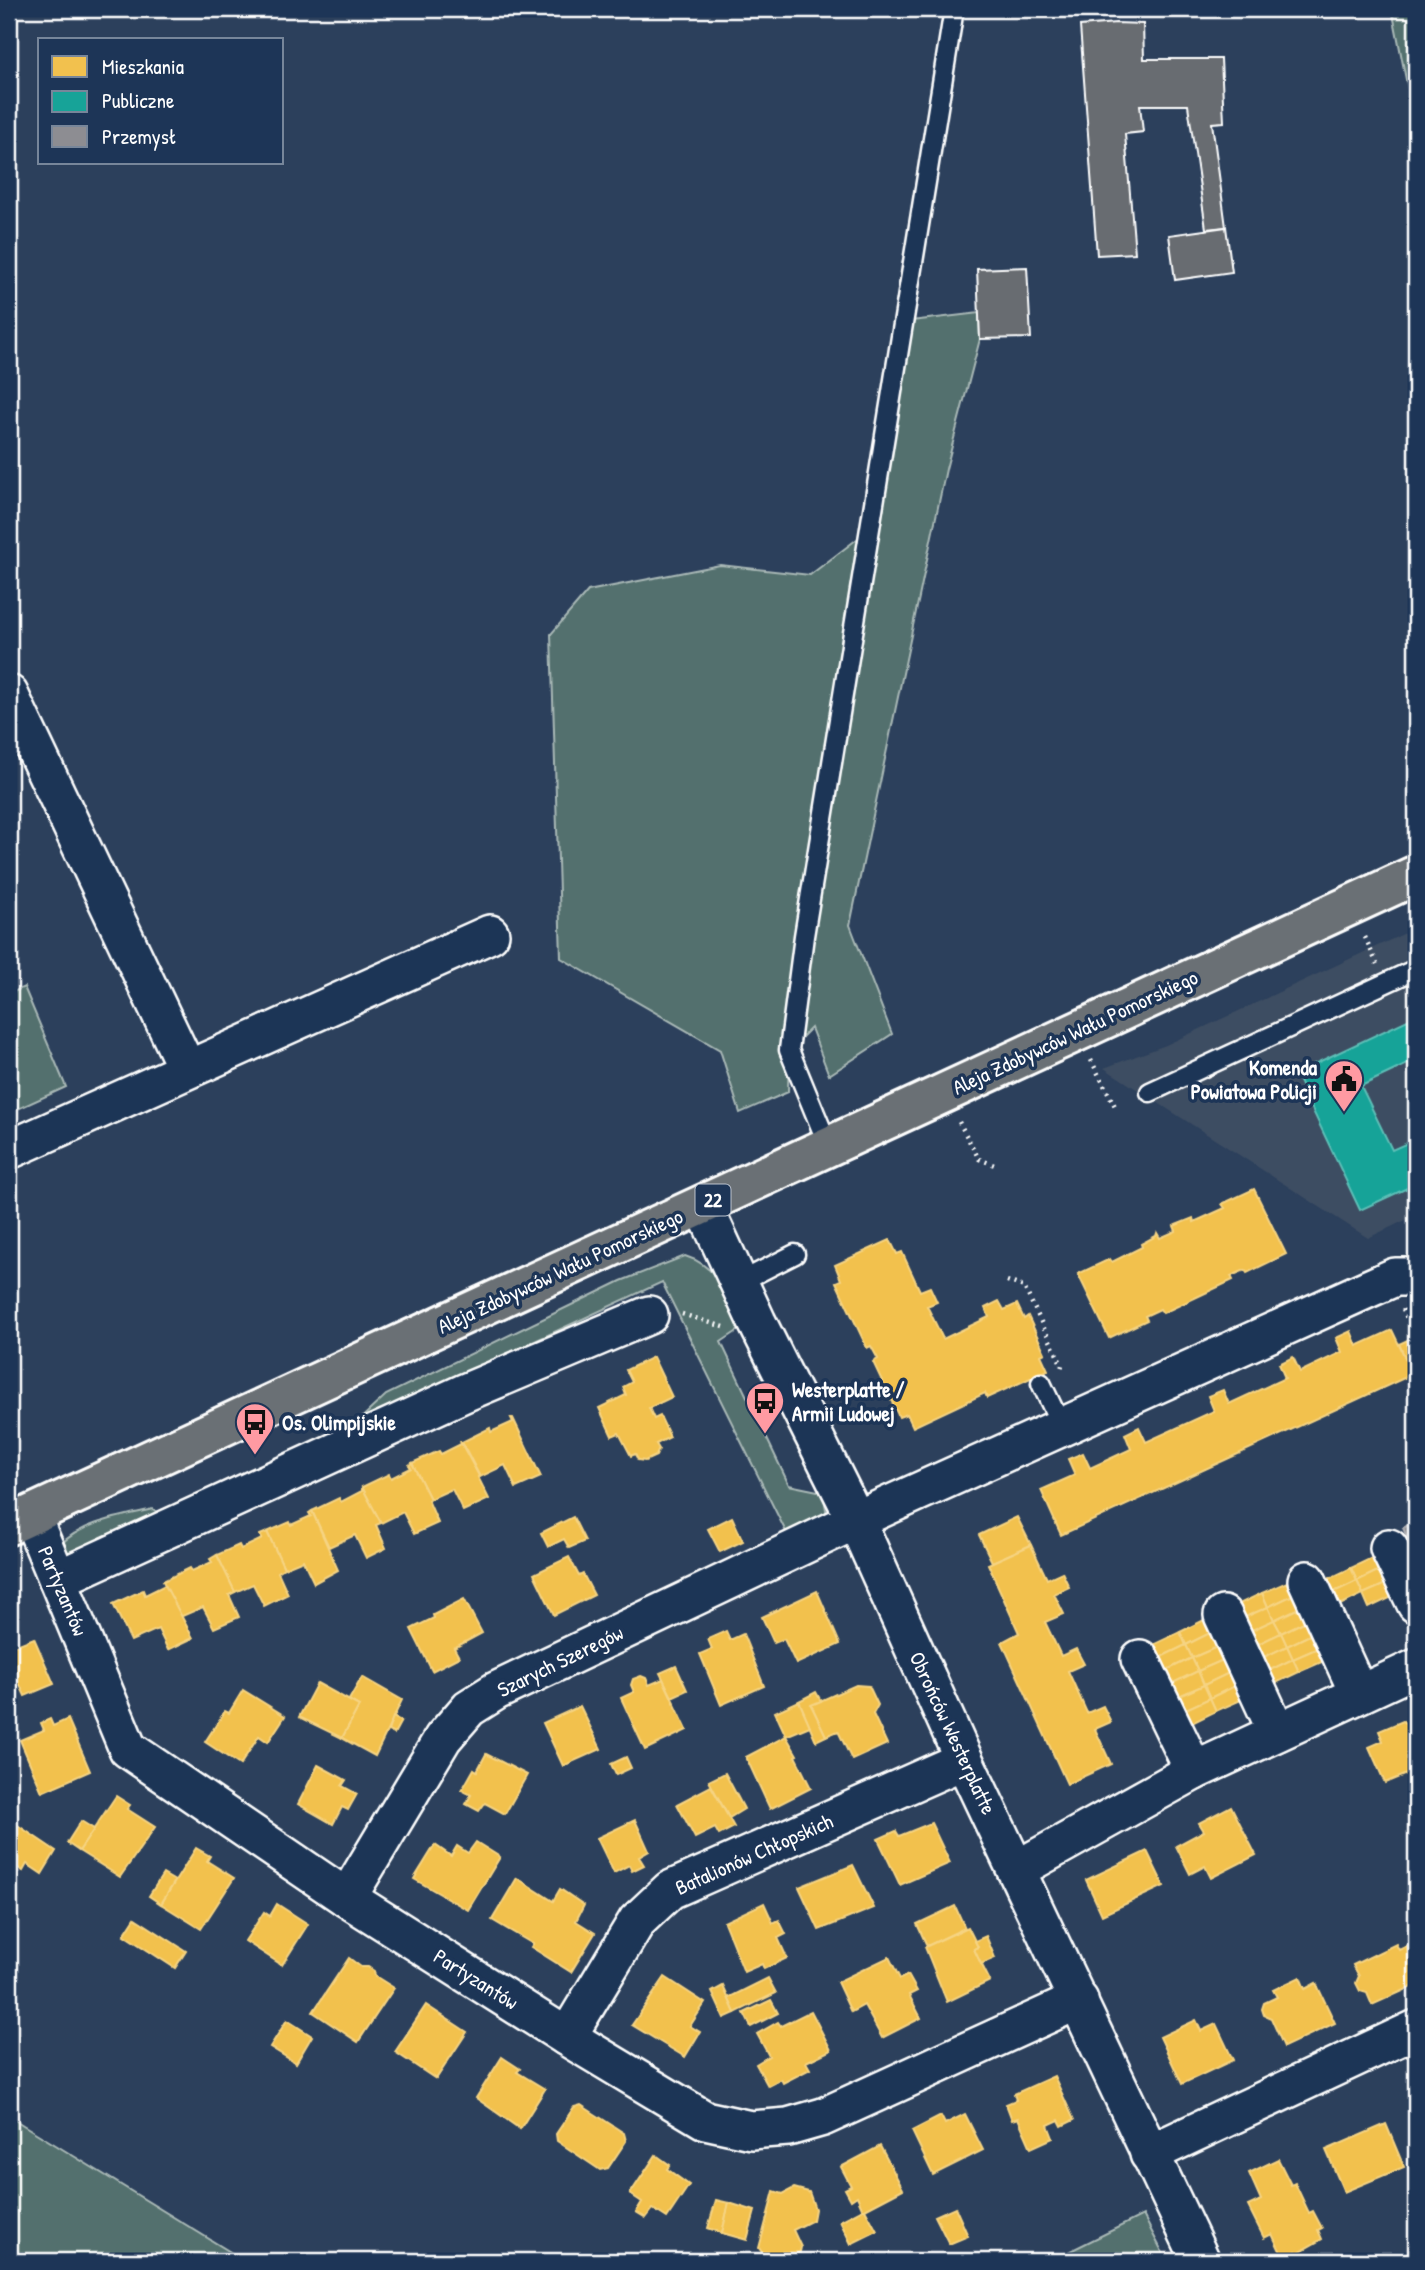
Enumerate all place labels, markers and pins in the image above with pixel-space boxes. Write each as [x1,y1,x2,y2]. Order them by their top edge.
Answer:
place label: Komenda Powiatowa Policji [1191,1053,1318,1106]
public building icon: Komenda Powiatowa Policji [1323,1058,1365,1113]
place label: Westerplatte / Armii Ludowej [792,1375,904,1428]
bus stop icon: Westerplatte / Armii Ludowej [744,1380,786,1435]
bus stop icon: Os. Olimpijskie [234,1401,276,1456]
place label: Os. Olimpijskie [282,1408,396,1438]

